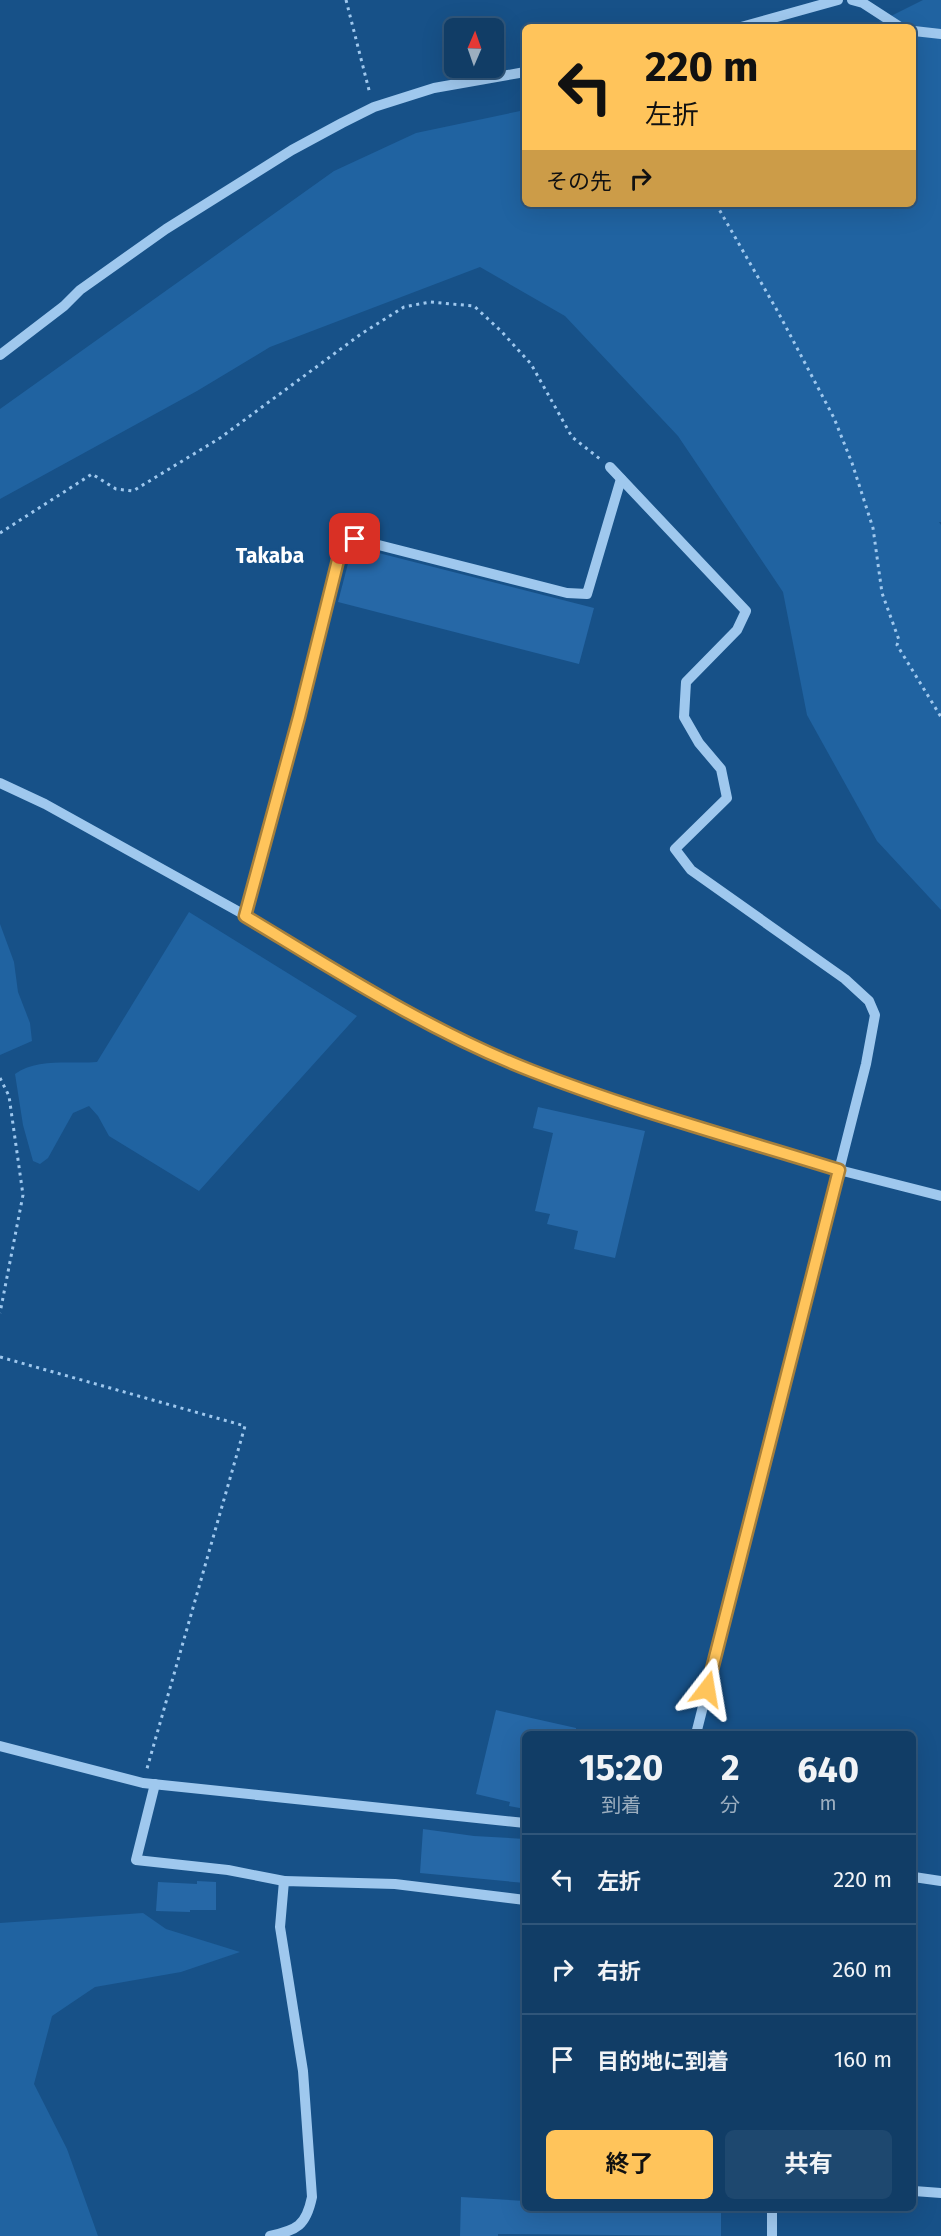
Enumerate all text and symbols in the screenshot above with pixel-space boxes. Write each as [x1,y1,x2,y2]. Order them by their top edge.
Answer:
north arrow [444,18,504,78]
map controls [444,18,504,78]
text: 220 m [645,42,758,92]
icon: left [546,48,624,126]
text: 左折 [645,99,699,131]
icon: right [624,162,657,195]
text: その先 [546,168,612,195]
pin [329,513,380,564]
icon: arrive [338,522,371,555]
district label: Takaba [236,543,304,569]
position arrow [675,1657,739,1721]
text: 15:20 [579,1746,663,1790]
text: 2 [721,1746,740,1790]
text: 640 [797,1748,859,1792]
text: m [820,1791,837,1815]
text: 到着 [601,1793,641,1817]
text: 分 [720,1793,740,1817]
icon: left [546,1863,579,1896]
text: 220 m [833,1866,892,1893]
text: 左折 [597,1868,641,1895]
icon: right [546,1953,579,1986]
text: 260 m [832,1956,892,1983]
text: 右折 [597,1958,641,1985]
icon: arrive [546,2043,579,2076]
text: 160 m [834,2046,892,2073]
text: 目的地に到着 [597,2048,729,2075]
button: 終了 [546,2130,713,2199]
button: 共有 [725,2130,892,2199]

